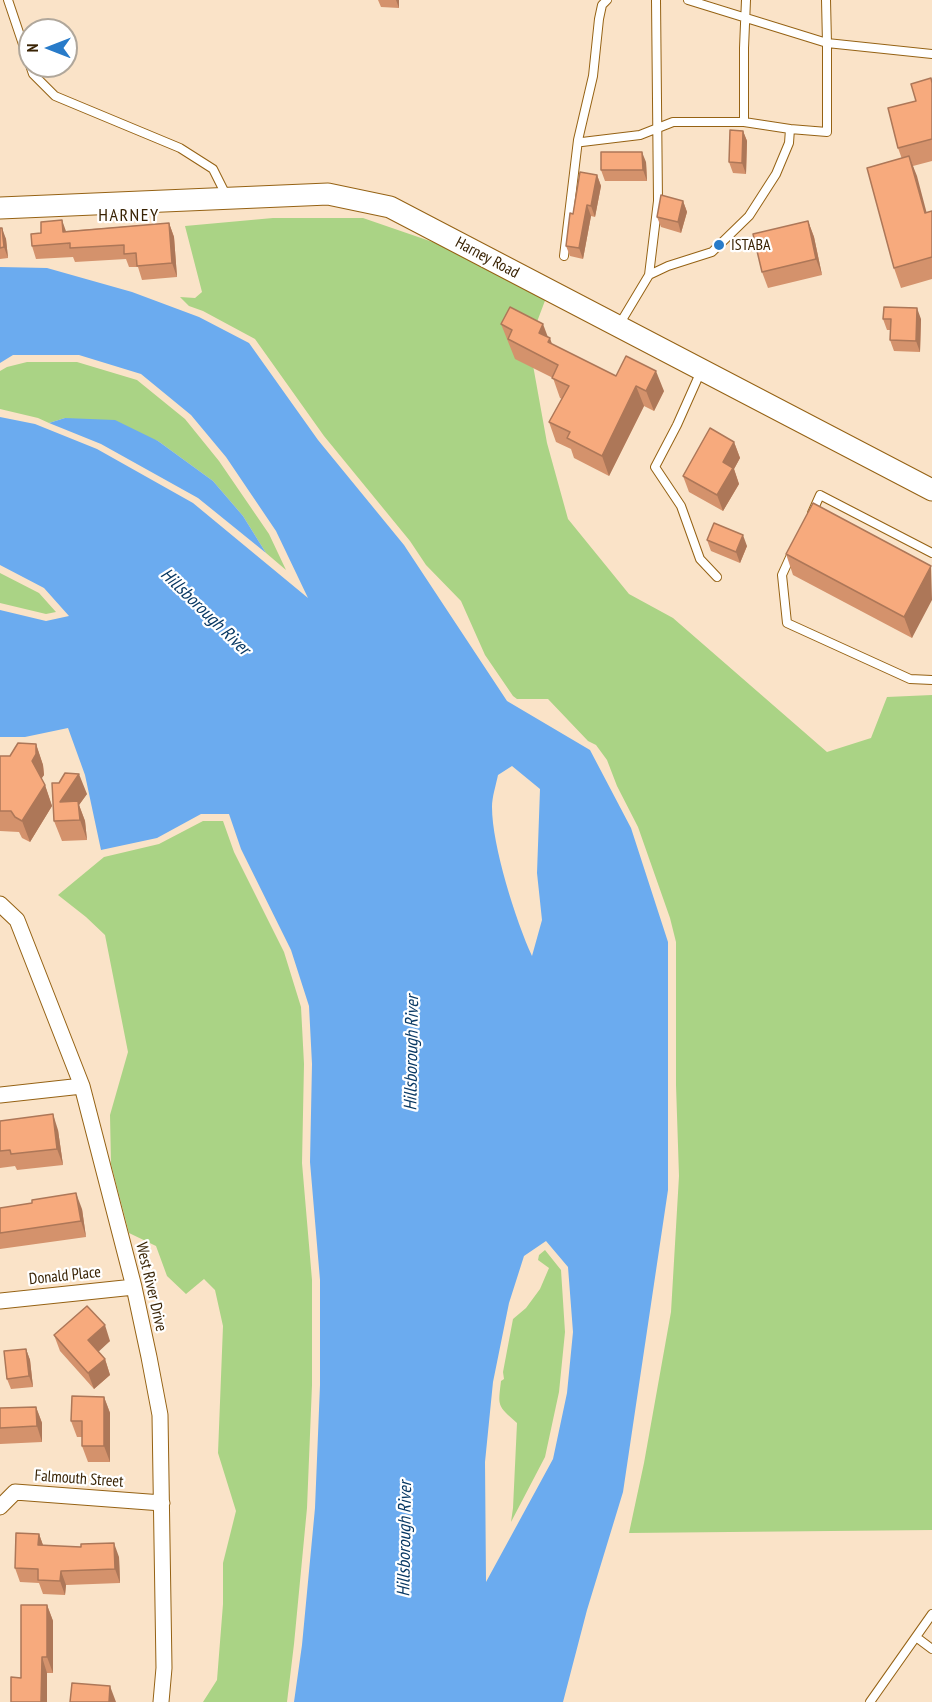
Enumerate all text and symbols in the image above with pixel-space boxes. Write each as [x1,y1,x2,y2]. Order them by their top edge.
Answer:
north arrow [18,18,78,78]
text: N [22,44,42,52]
district label: HARNEY [98,205,160,227]
street label: Harney Road [452,233,522,283]
place label: ISTABA [731,235,771,255]
marker: ISTABA [712,238,726,252]
water label: Hillsborough River [156,564,254,660]
water label: Hillsborough River [400,995,424,1111]
street label: West River Drive [131,1241,171,1333]
street label: Donald Place [28,1263,102,1289]
street label: Falmouth Street [34,1466,124,1492]
water label: Hillsborough River [393,1481,417,1597]

